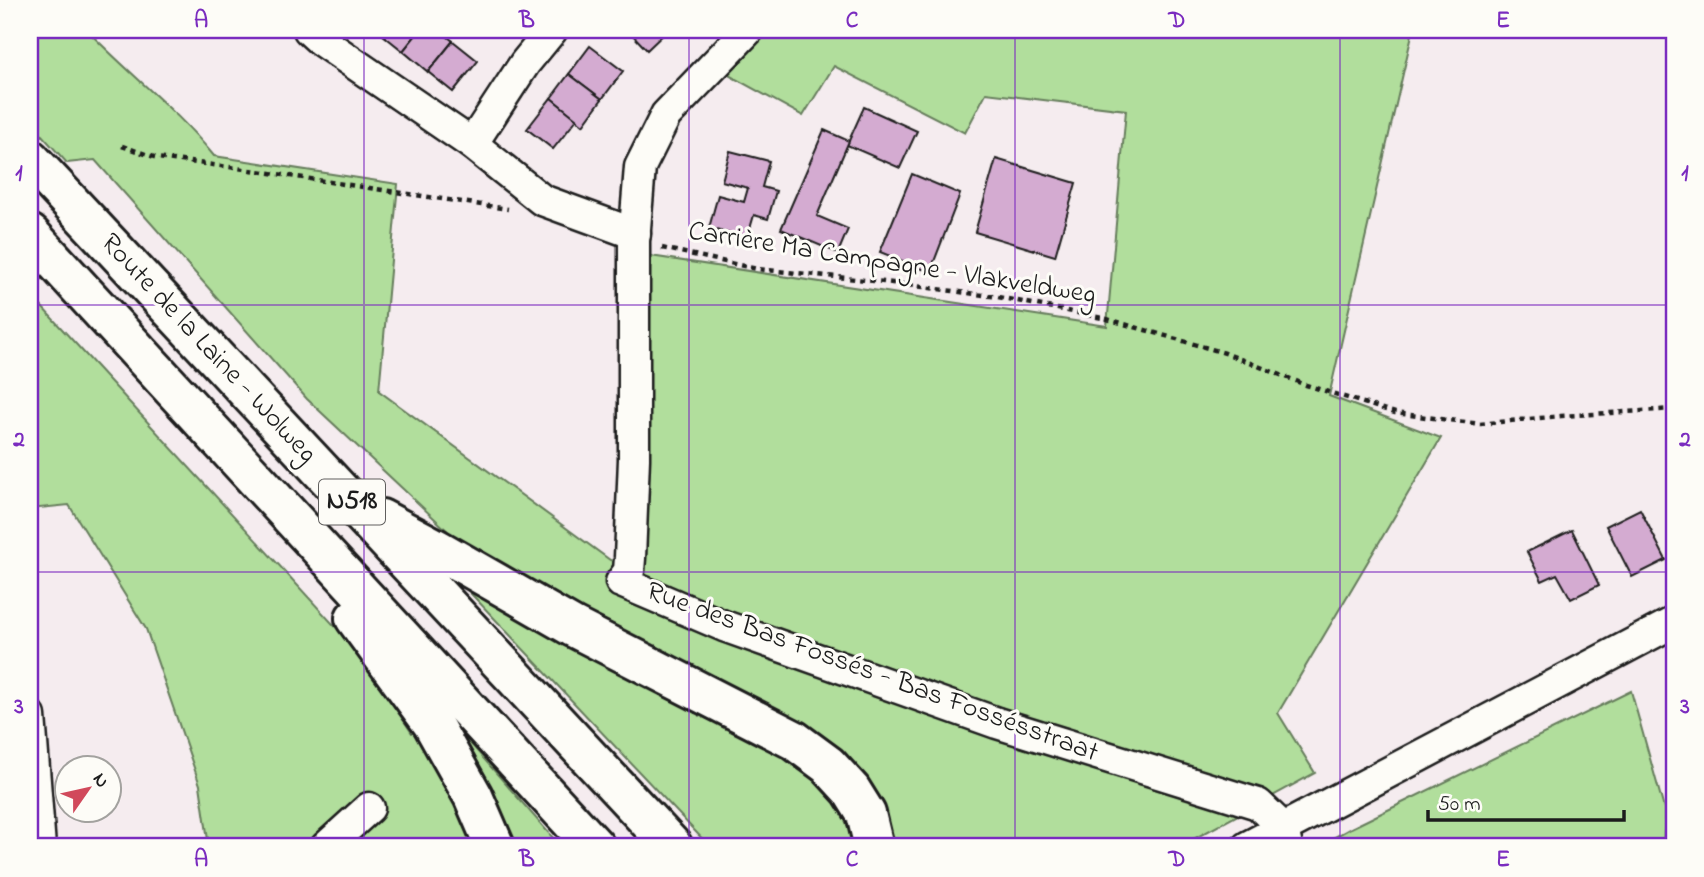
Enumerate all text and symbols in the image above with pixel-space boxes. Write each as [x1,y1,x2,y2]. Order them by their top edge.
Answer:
text: A [194,5,208,38]
text: B [518,5,535,38]
text: C [846,5,859,38]
text: D [1168,5,1185,38]
text: E [1496,5,1510,38]
text: 1 [15,158,23,191]
text: 1 [1681,158,1689,191]
street label: Carrière Ma Campagne - Vlakveldweg [685,212,1099,316]
street label: Route de la Laine - Wolweg [90,225,326,473]
text: 2 [12,424,25,457]
text: 2 [1678,424,1691,457]
road number: N518 [319,480,385,524]
street label: Rue des Bas Fossés - Bas Fossésstraat [640,572,1104,774]
text: 3 [13,691,24,724]
text: 3 [1679,691,1690,724]
north arrow [52,754,122,824]
text: N [85,768,115,794]
scale bar [1428,779,1624,823]
text: 50 m [1438,790,1481,820]
text: A [194,844,208,877]
text: B [518,844,535,877]
text: C [846,844,859,877]
text: D [1168,844,1185,877]
text: E [1496,844,1510,877]

